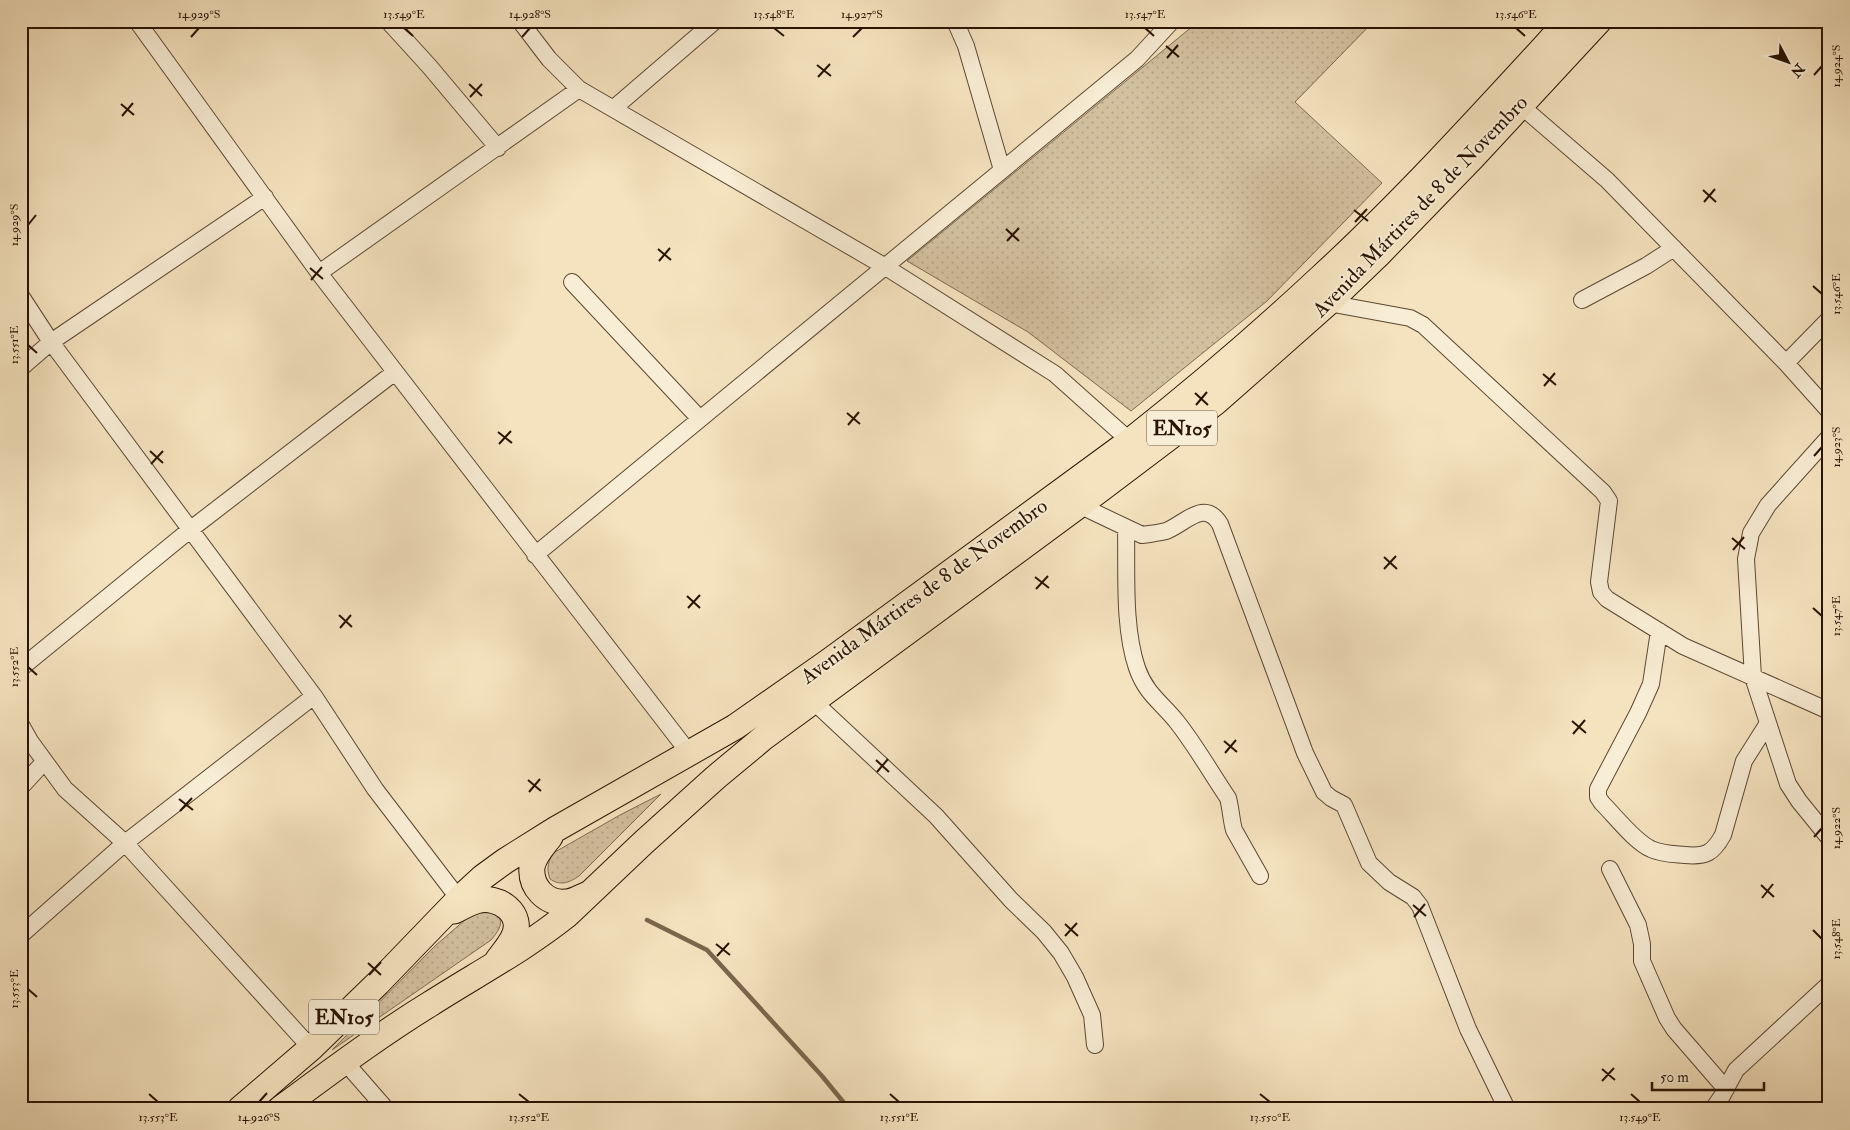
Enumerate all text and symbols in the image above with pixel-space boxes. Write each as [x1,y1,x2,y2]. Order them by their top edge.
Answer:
text: 14.929°S [178,7,220,22]
text: 13.549°E [383,7,425,22]
text: 14.928°S [509,7,551,22]
text: 13.548°E [754,7,795,22]
text: 14.927°S [841,7,883,22]
text: 13.547°E [1125,7,1166,22]
text: 13.546°E [1495,7,1537,22]
north arrow [1762,38,1812,88]
text: 14.924°S [1829,45,1844,87]
text: N [1787,59,1809,81]
street label: Avenida Mártires de 8 de Novembro [1306,89,1534,324]
text: 14.929°S [7,204,22,246]
text: 13.546°E [1829,273,1844,315]
text: 13.551°E [7,325,22,364]
road number: EN105 [1147,410,1217,446]
text: 14.923°S [1829,426,1844,468]
street label: Avenida Mártires de 8 de Novembro [795,493,1053,691]
text: 13.547°E [1829,595,1844,636]
text: 13.552°E [7,646,22,687]
text: 14.922°S [1829,807,1844,849]
text: 13.548°E [1829,918,1844,959]
text: 13.553°E [7,969,22,1009]
road number: EN105 [309,1000,379,1034]
scale bar [1652,1060,1765,1092]
text: 50 m [1660,1068,1689,1087]
text: 13.553°E [138,1110,178,1125]
text: 14.926°S [238,1110,280,1125]
text: 13.552°E [509,1110,550,1125]
text: 13.551°E [880,1110,919,1125]
text: 13.550°E [1250,1110,1291,1125]
text: 13.549°E [1619,1110,1661,1125]

